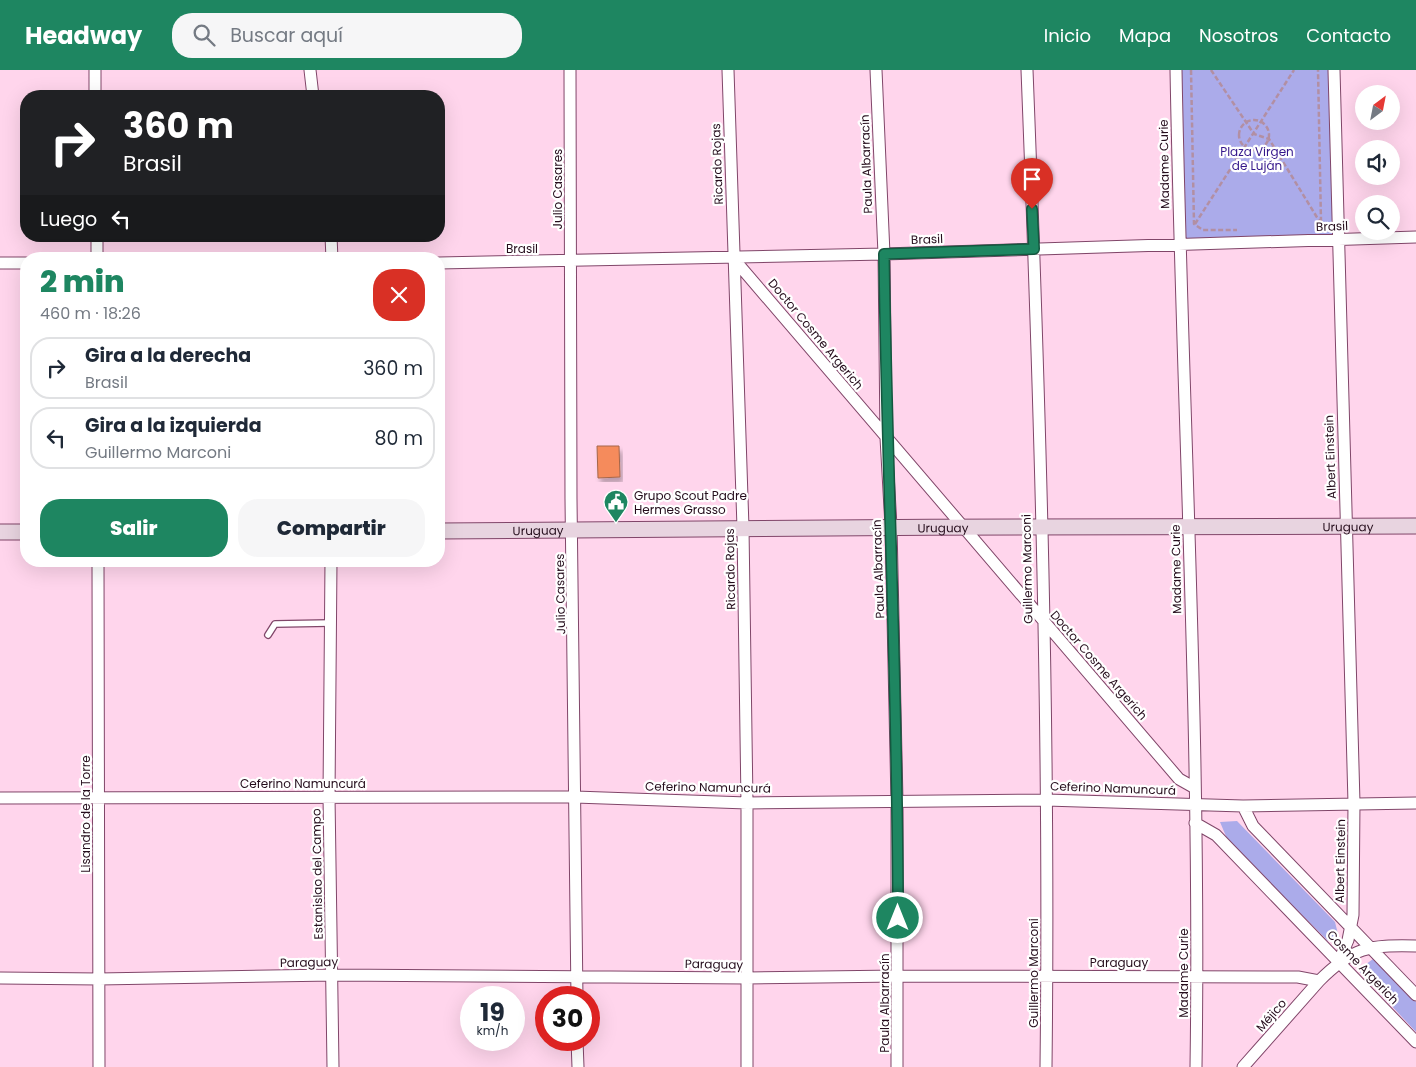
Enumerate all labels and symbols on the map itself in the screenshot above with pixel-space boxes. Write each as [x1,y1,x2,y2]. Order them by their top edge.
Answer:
north arrow [1355,85,1400,130]
street label: Paula Albarracín [856,114,876,214]
street label: Madame Curie [1155,119,1173,209]
street label: Ricardo Rojas [707,123,727,205]
park label: Plaza Virgen de Luján [1220,143,1294,174]
street label: Julio Casares [549,149,566,229]
pin [1011,158,1053,209]
street label: Brasil [1316,217,1348,235]
street label: Brasil [911,230,943,248]
street label: Brasil [506,240,538,257]
street label: Doctor Cosme Argerich [765,275,867,393]
street label: Albert Einstein [1320,415,1340,499]
place label: Grupo Scout Padre Hermes Grasso [634,487,747,518]
public building icon: Grupo Scout Padre Hermes Grasso [603,489,629,523]
street label: Guillermo Marconi [1018,514,1036,624]
street label: Uruguay [1322,518,1374,535]
street label: Paula Albarracín [868,519,888,619]
street label: Uruguay [917,519,969,536]
street label: Uruguay [512,521,564,539]
street label: Madame Curie [1167,524,1185,614]
street label: Ricardo Rojas [721,528,739,610]
street label: Julio Casares [551,553,569,635]
street label: Doctor Cosme Argerich [1047,607,1151,723]
street label: Lisandro de la Torre [77,755,94,873]
street label: Ceferino Namuncurá [240,775,366,792]
street label: Ceferino Namuncurá [645,777,771,797]
street label: Ceferino Namuncurá [1050,777,1176,799]
street label: Estanislao del Campo [307,808,327,940]
street label: Albert Einstein [1331,819,1349,903]
position arrow [871,891,923,943]
street label: Guillermo Marconi [1025,918,1042,1028]
street label: Cosme Argerich [1323,926,1403,1008]
street label: Madame Curie [1175,928,1192,1018]
street label: Paraguay [280,953,339,971]
street label: Paula Albarracín [876,953,893,1053]
street label: Paraguay [1090,954,1148,971]
street label: Paraguay [685,955,744,973]
speed limit sign: 30 [535,986,600,1051]
street label: Méjico [1252,995,1290,1035]

